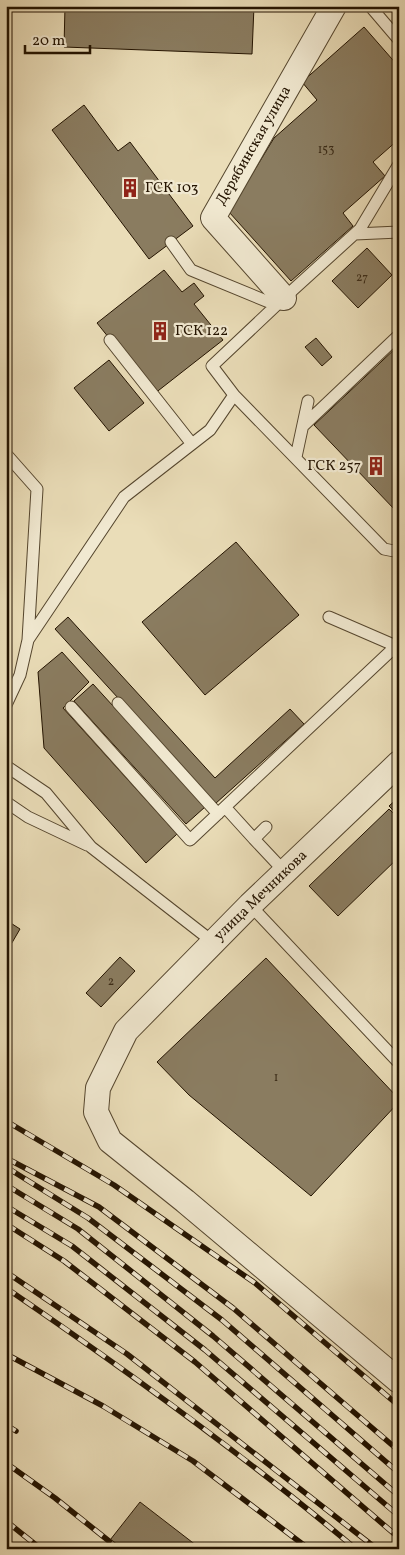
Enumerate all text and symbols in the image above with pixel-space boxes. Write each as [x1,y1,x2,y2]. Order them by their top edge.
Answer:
scale bar [25,22,90,54]
text: 20 m [32,31,65,52]
street label: Дерябинская улица [211,82,297,210]
house number: 153 [318,142,334,158]
building icon: ГСК 103 [119,177,141,199]
place label: ГСК 103 [145,178,198,199]
house number: 27 [356,270,368,286]
building icon: ГСК 122 [149,320,171,342]
place label: ГСК 122 [175,321,228,342]
building icon: ГСК 257 [365,455,387,477]
place label: ГСК 257 [307,456,361,477]
street label: улица Мечникова [210,846,312,946]
house number: 2 [108,974,114,990]
house number: 1 [274,1070,278,1086]

